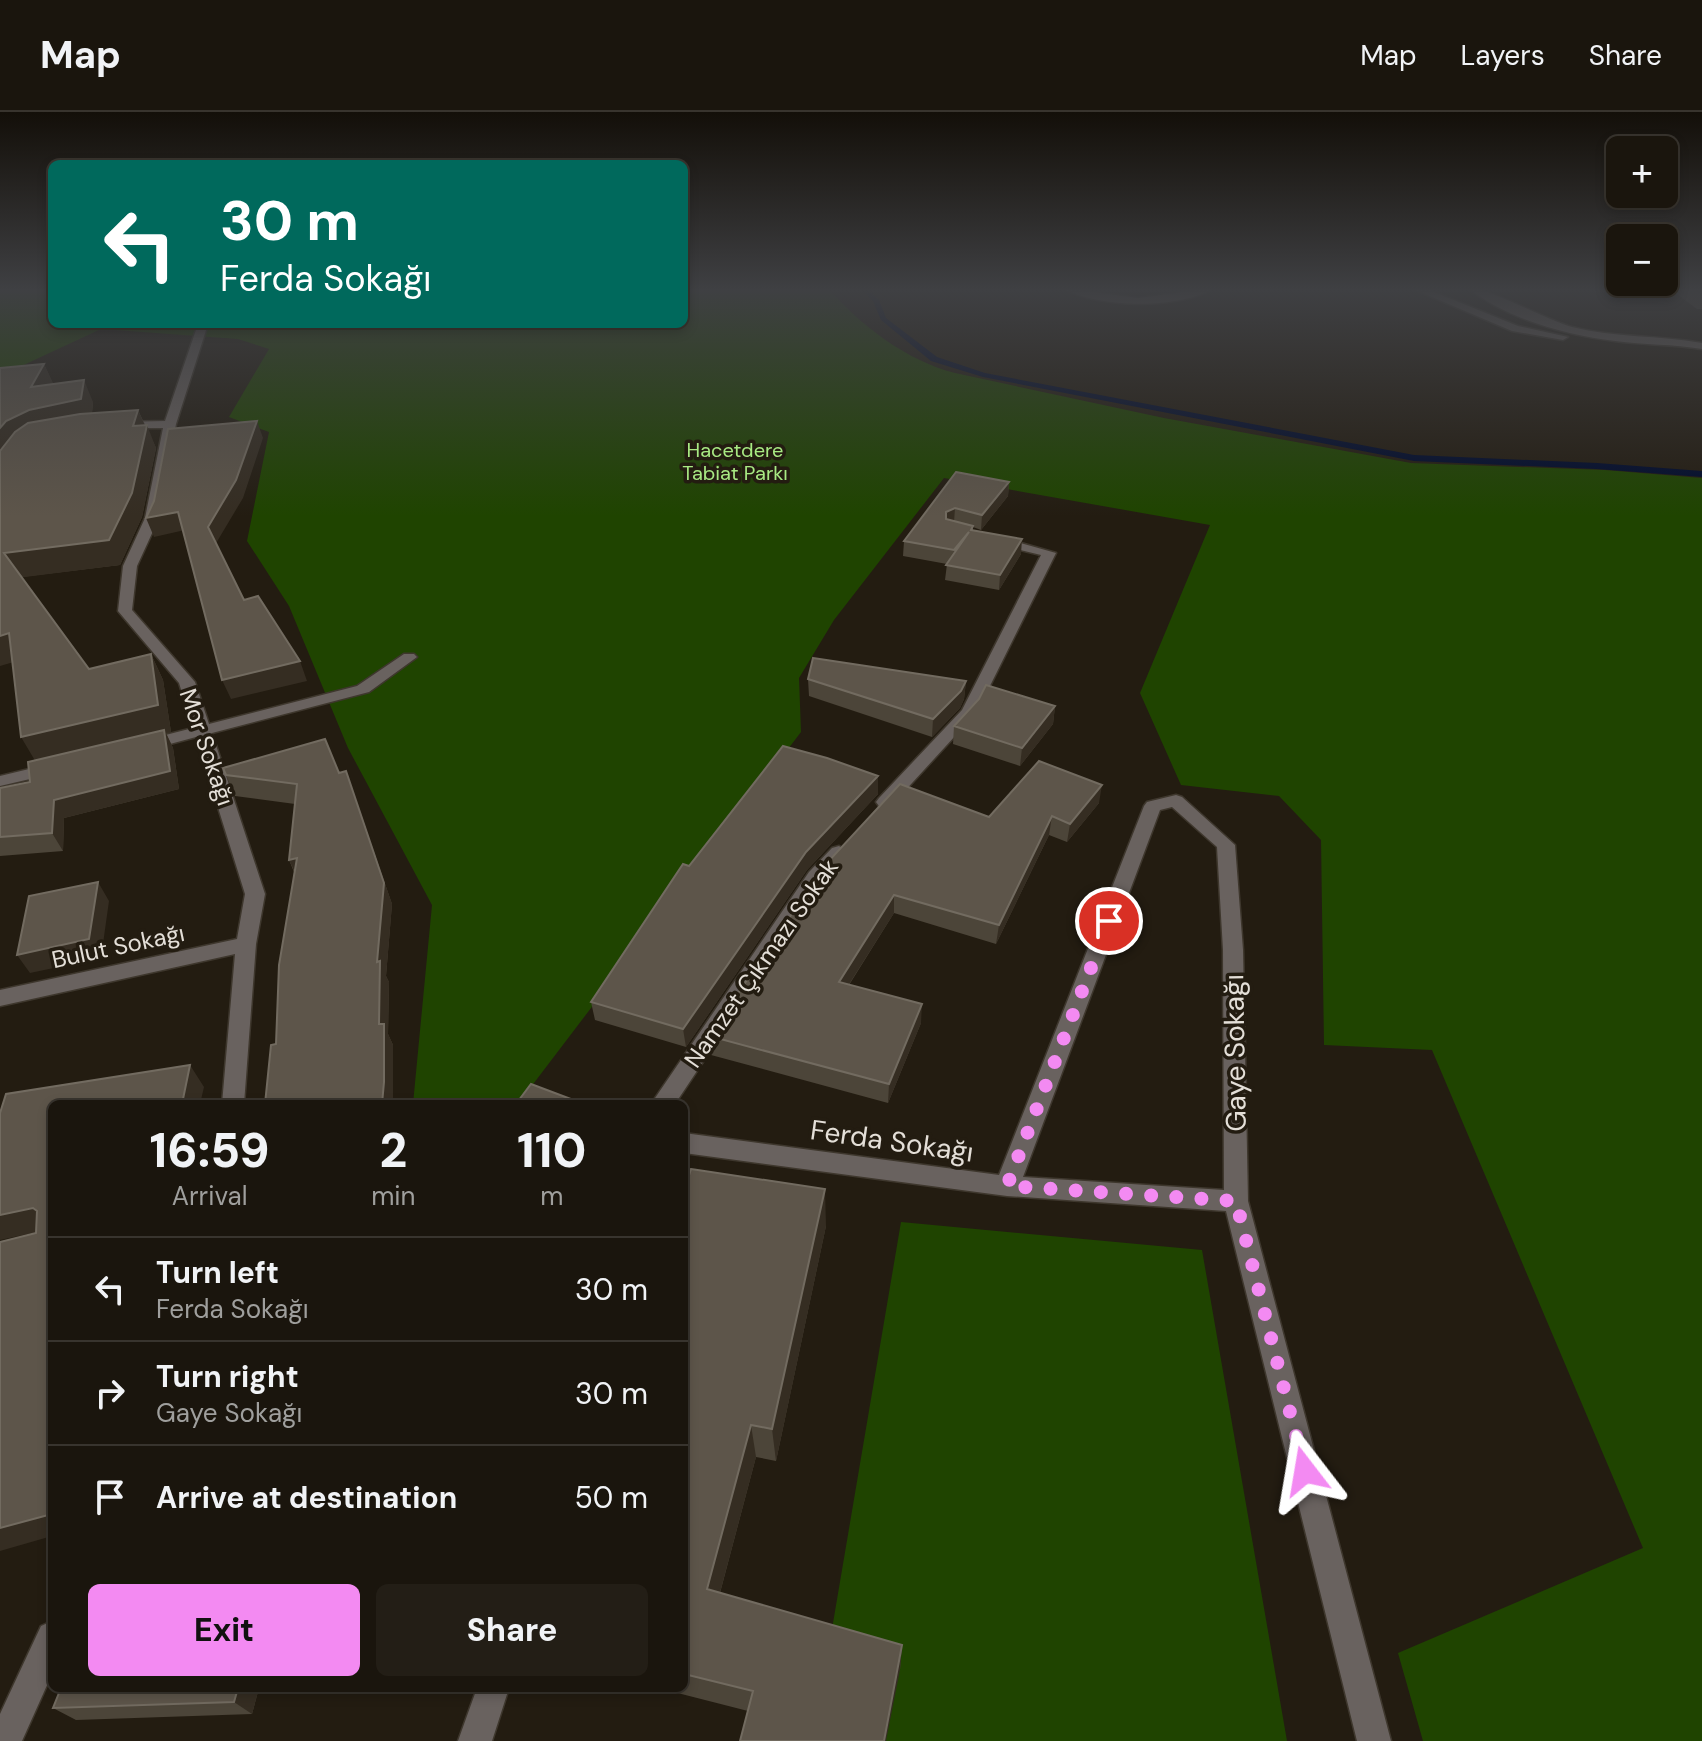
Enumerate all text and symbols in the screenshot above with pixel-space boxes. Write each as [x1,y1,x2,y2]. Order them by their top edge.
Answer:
text: Map [40,30,121,80]
text: Map [1360,37,1417,74]
text: Layers [1461,37,1545,74]
text: Share [1589,37,1662,74]
map controls [1606,136,1678,296]
button: + [1606,136,1678,208]
text: 30 m [220,184,359,257]
icon: left [88,192,192,296]
button: − [1606,224,1678,296]
text: Ferda Sokağı [220,255,431,302]
park label: Hacetdere Tabiat Parkı [682,437,788,486]
street label: Mor Sokağı [173,684,241,810]
street label: Namzet Çıkmazı Sokak [677,852,845,1074]
pin [1075,887,1143,955]
icon: arrive [1087,899,1131,943]
street label: Bulut Sokağı [49,917,187,975]
street label: Gaye Sokağı [1215,974,1255,1132]
street label: Ferda Sokağı [808,1111,976,1171]
text: 16:59 [150,1119,270,1182]
text: 2 [379,1119,407,1182]
text: 110 [517,1119,586,1182]
text: Arrival [172,1179,247,1213]
text: min [371,1179,415,1213]
text: m [540,1179,563,1213]
text: Turn left [156,1253,279,1292]
icon: left [88,1267,132,1311]
text: 30 m [575,1270,648,1309]
text: Ferda Sokağı [156,1292,309,1326]
text: Turn right [156,1357,299,1396]
icon: right [88,1371,132,1415]
text: 30 m [575,1374,648,1413]
text: Gaye Sokağı [156,1396,302,1430]
position arrow [1263,1429,1347,1513]
icon: arrive [88,1475,132,1519]
text: Arrive at destination [156,1478,457,1517]
text: 50 m [574,1478,648,1517]
button: Exit [88,1584,360,1676]
button: Share [376,1584,648,1676]

